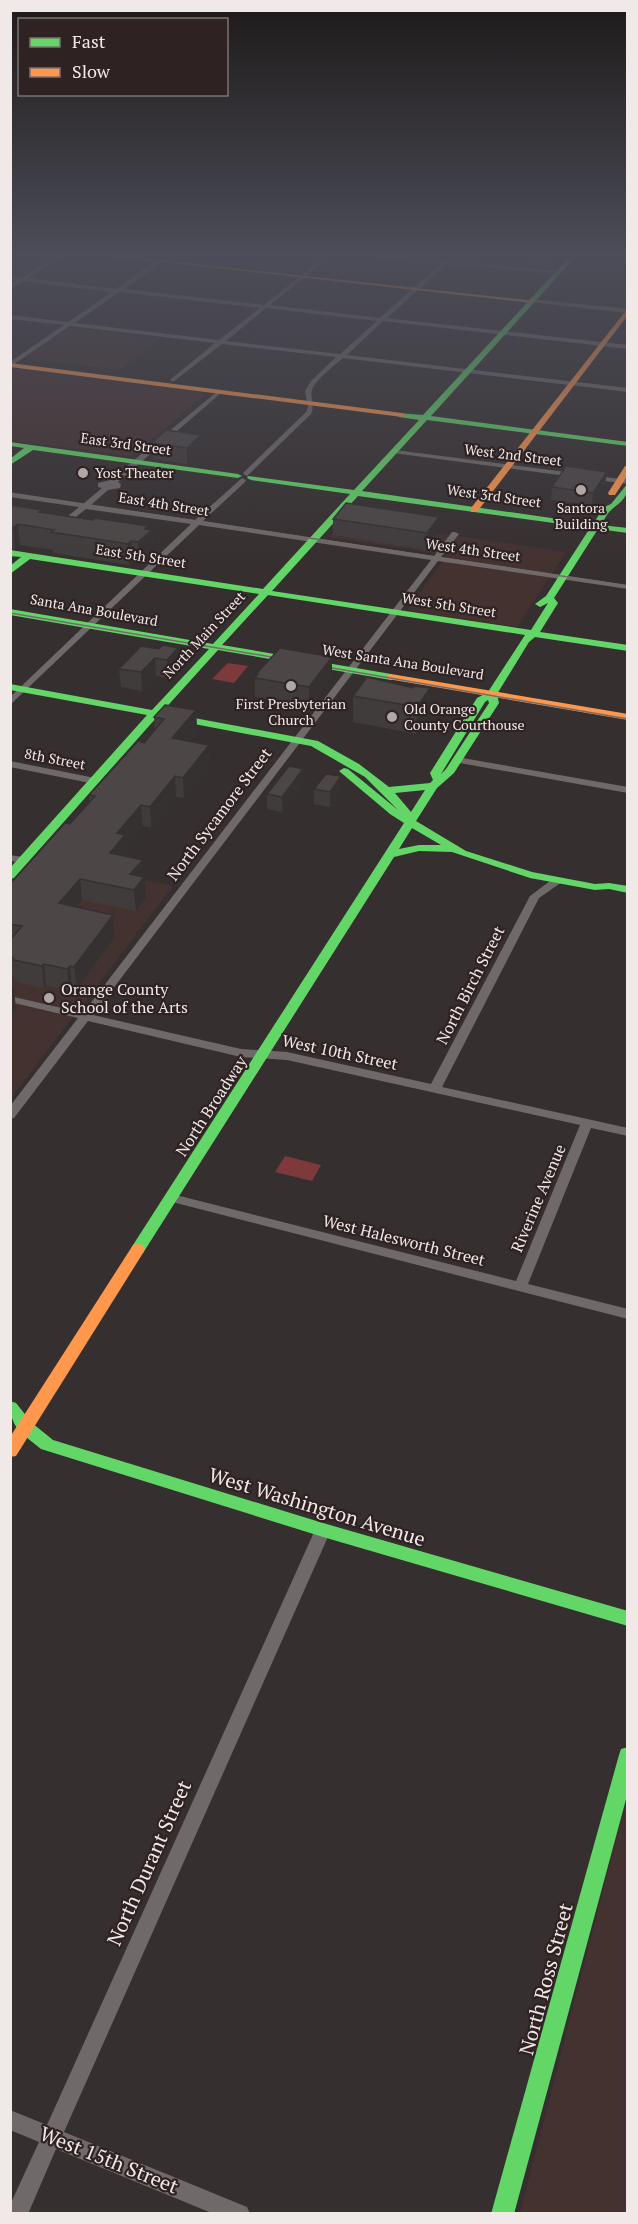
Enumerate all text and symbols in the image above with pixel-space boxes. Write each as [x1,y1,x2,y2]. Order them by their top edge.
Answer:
legend [18,18,228,96]
text: Fast [72,29,106,53]
text: Slow [72,59,111,83]
street label: East 3rd Street [80,428,173,459]
street label: West 2nd Street [463,439,564,470]
place label: Yost Theater [95,463,174,482]
marker: Yost Theater [76,466,90,480]
street label: West 3rd Street [446,479,543,512]
marker: Santora Building [574,483,588,497]
street label: East 4th Street [117,487,212,520]
place label: Santora Building [555,498,608,533]
street label: West 4th Street [424,533,522,566]
street label: East 5th Street [94,539,189,572]
street label: North Main Street [158,586,250,682]
street label: West 5th Street [400,588,499,621]
street label: Santa Ana Boulevard [29,589,160,630]
street label: West Santa Ana Boulevard [321,639,485,684]
marker: First Presbyterian Church [284,679,298,693]
place label: First Presbyterian Church [236,694,347,729]
place label: Old Orange County Courthouse [404,699,525,734]
marker: Old Orange County Courthouse [385,710,399,724]
street label: 8th Street [23,743,88,774]
street label: North Sycamore Street [162,743,276,885]
street label: North Birch Street [431,922,509,1048]
place label: Orange County School of the Arts [61,978,188,1018]
marker: Orange County School of the Arts [42,991,56,1005]
street label: West 10th Street [280,1029,400,1075]
street label: North Broadway [170,1051,252,1160]
street label: Riverine Avenue [505,1141,571,1255]
street label: West Halesworth Street [321,1209,488,1271]
street label: West Washington Avenue [206,1461,429,1552]
street label: North Durant Street [100,1775,197,1950]
street label: North Ross Street [512,1899,579,2058]
street label: West 15th Street [36,2119,183,2200]

